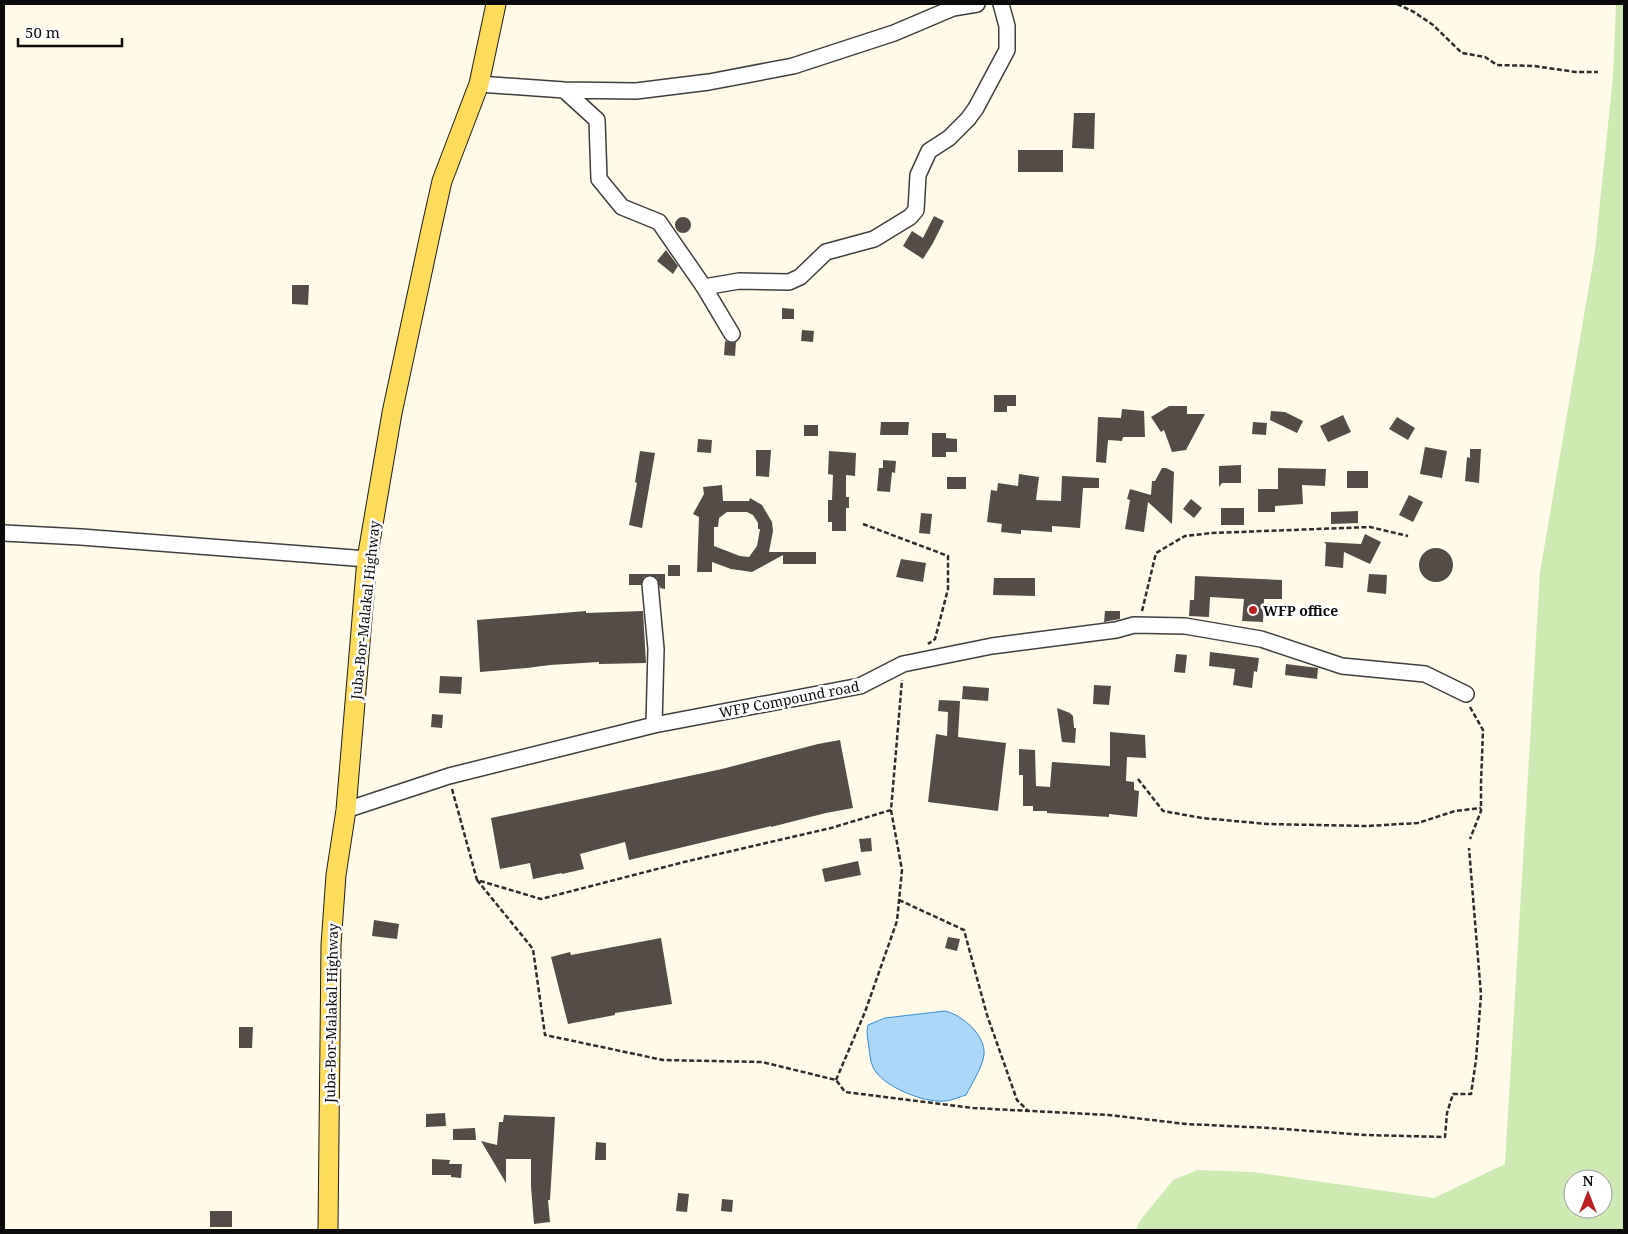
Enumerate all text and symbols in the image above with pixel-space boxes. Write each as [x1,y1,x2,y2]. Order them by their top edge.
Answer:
scale bar [18,15,121,47]
text: 50 m [25,22,60,42]
street label: Juba-Bor-Malakal Highway [346,520,384,701]
place label: WFP office [1263,601,1338,620]
marker: WFP office [1247,604,1259,616]
street label: WFP Compound road [717,676,861,722]
street label: Juba-Bor-Malakal Highway [320,923,342,1104]
north arrow [1563,1169,1613,1219]
text: N [1582,1171,1594,1190]

